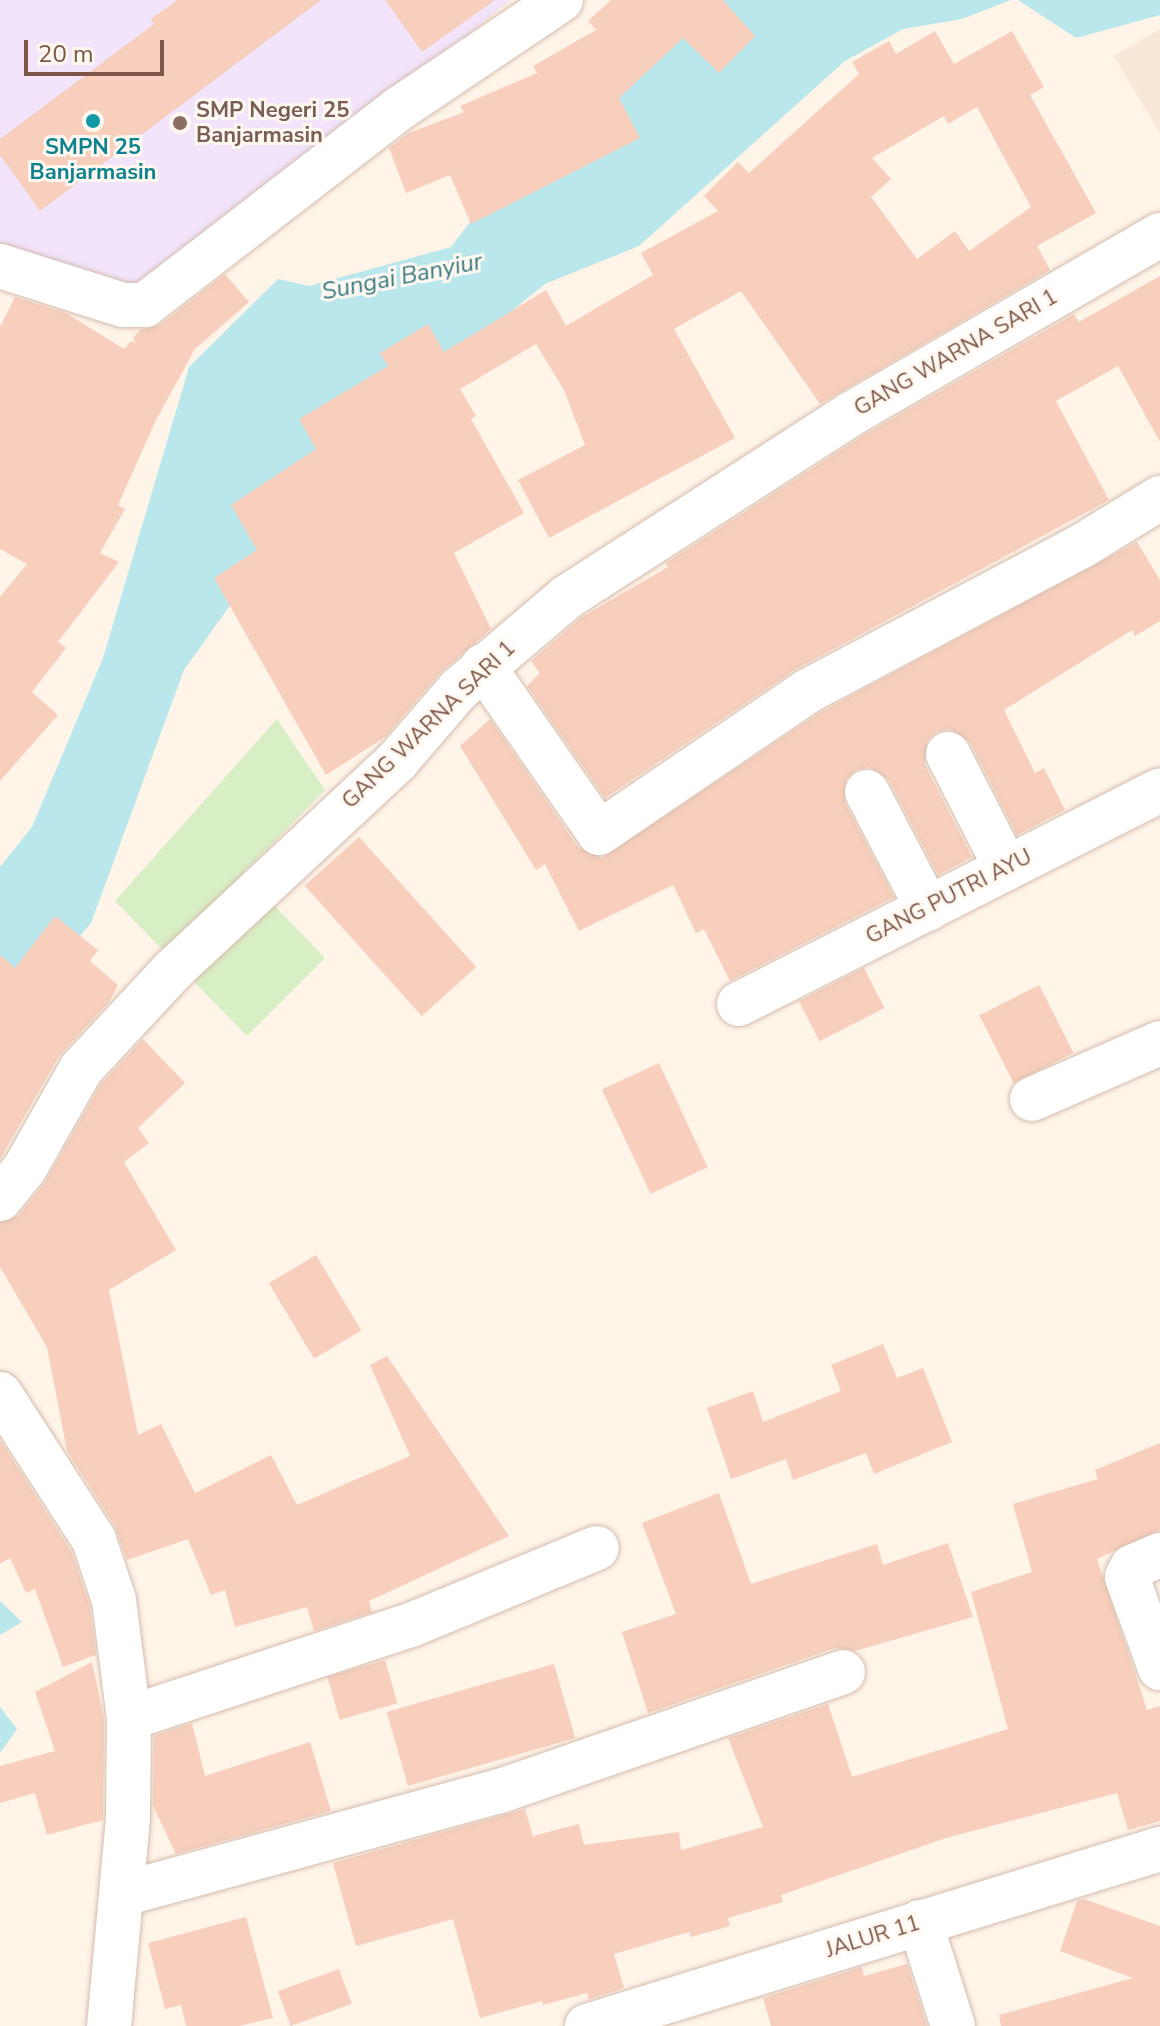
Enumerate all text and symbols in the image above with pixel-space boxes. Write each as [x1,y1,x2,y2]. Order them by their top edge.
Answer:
scale bar [28,24,168,74]
text: 20 m [38,38,94,70]
place label: SMP Negeri 25 Banjarmasin [196,97,349,148]
marker: SMPN 25 Banjarmasin [84,112,102,130]
marker: SMP Negeri 25 Banjarmasin [171,114,189,132]
place label: SMPN 25 Banjarmasin [30,134,156,186]
water label: Sungai Banyiur [319,247,485,307]
street label: GANG WARNA SARI 1 [850,284,1062,422]
street label: GANG WARNA SARI 1 [337,635,521,815]
street label: GANG PUTRI AYU [862,844,1036,950]
street label: JALUR 11 [823,1910,923,1964]

